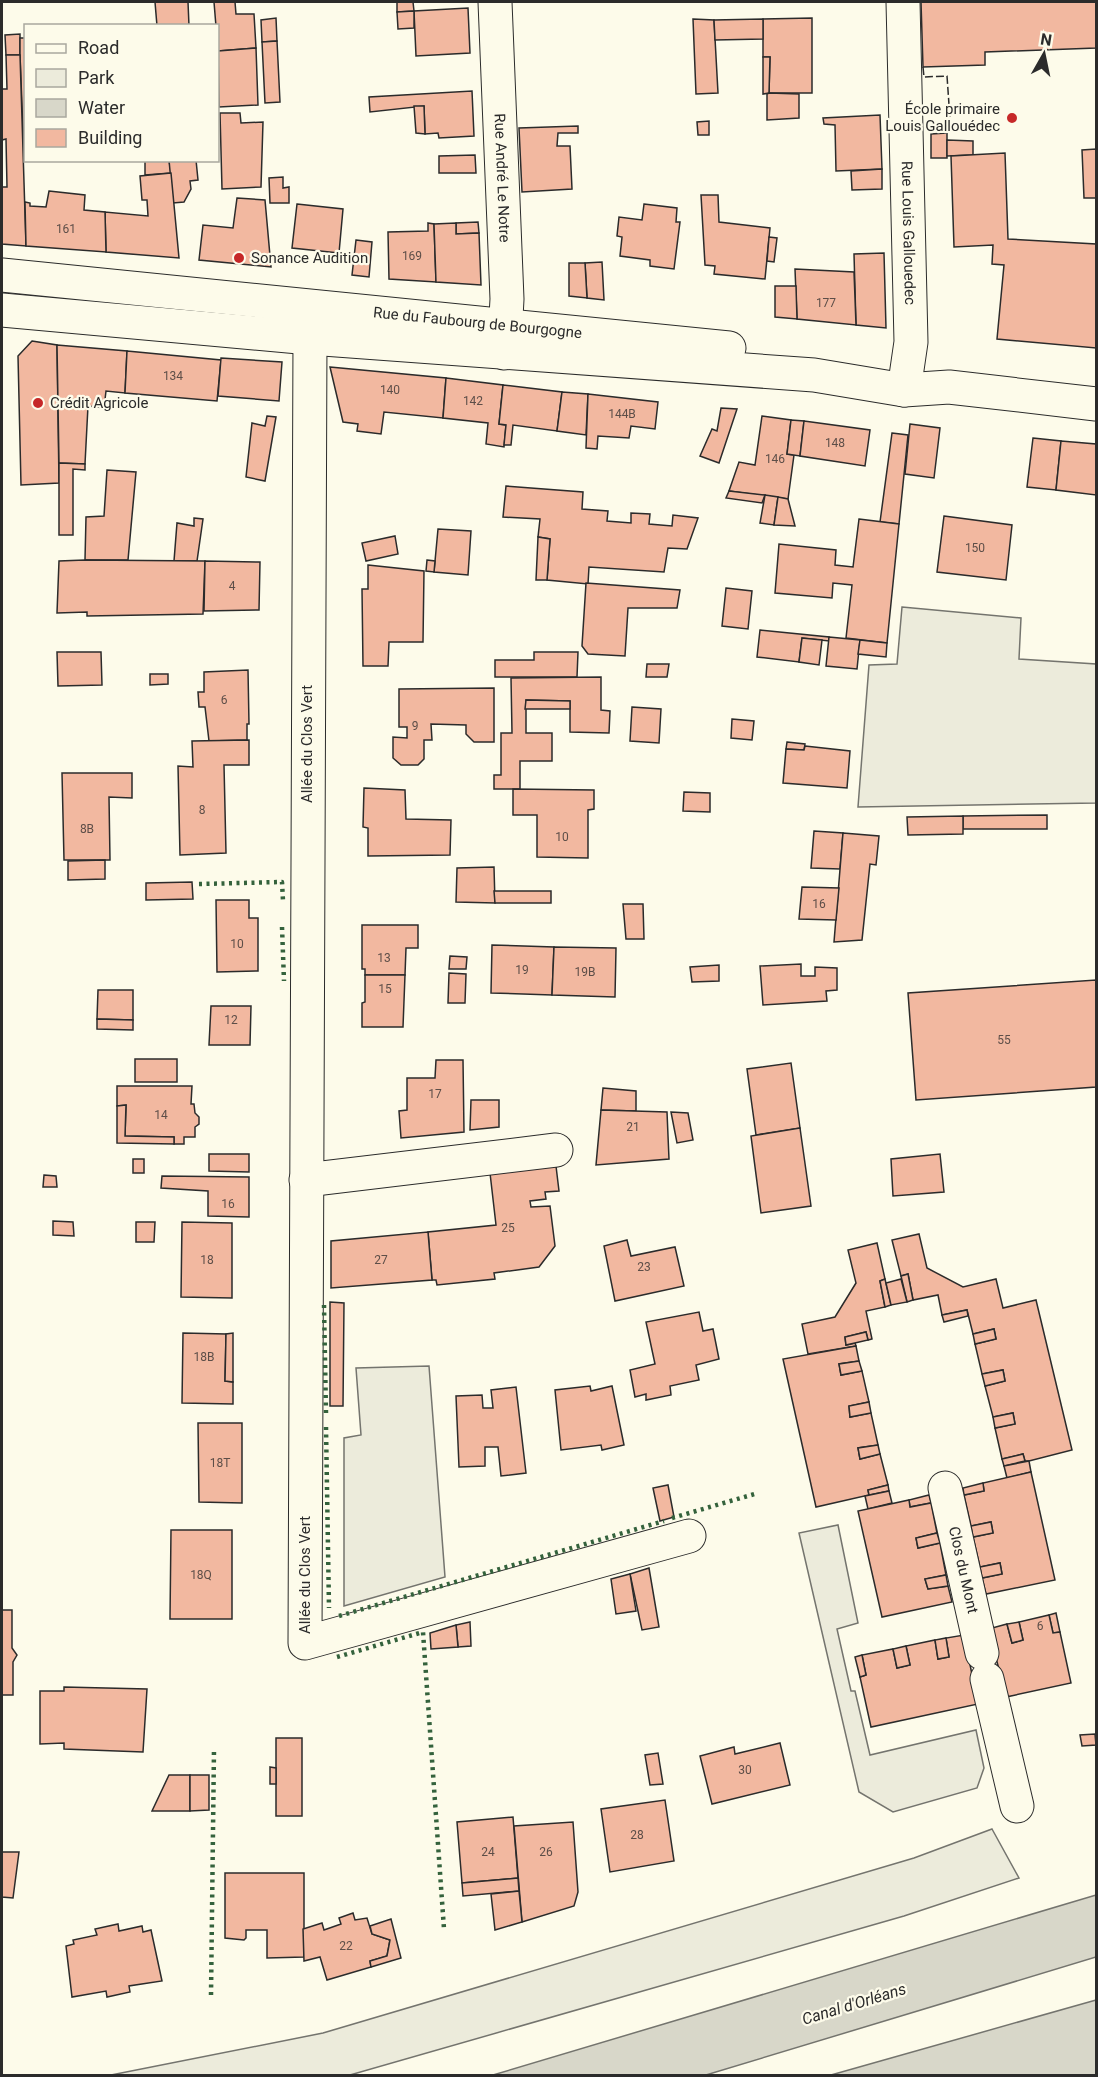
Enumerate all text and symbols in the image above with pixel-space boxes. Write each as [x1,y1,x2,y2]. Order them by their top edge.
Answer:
legend [24,24,219,162]
north arrow [1014,24,1074,84]
text: N [1039,29,1053,50]
text: Road [78,37,119,58]
text: Park [78,67,115,88]
text: Water [78,97,125,118]
place label: École primaire Louis Gallouédec [885,100,1000,135]
marker: École primaire Louis Gallouédec [1005,111,1019,125]
street label: Rue André Le Notre [491,113,514,243]
text: Building [78,127,142,148]
street label: Rue Louis Gallouedec [898,161,919,305]
house number: 161 [56,222,76,236]
place label: Sonance Audition [251,249,368,267]
house number: 169 [402,249,422,263]
marker: Sonance Audition [232,251,246,265]
house number: 177 [816,296,836,310]
street label: Rue du Faubourg de Bourgogne [372,303,583,342]
house number: 134 [163,369,183,383]
house number: 140 [380,383,400,397]
place label: Crédit Agricole [50,394,148,412]
house number: 142 [463,394,483,408]
marker: Crédit Agricole [31,396,45,410]
house number: 144B [608,407,636,421]
house number: 148 [825,436,845,450]
house number: 146 [765,452,785,466]
house number: 150 [965,541,985,555]
house number: 4 [229,579,236,593]
street label: Allée du Clos Vert [298,685,316,803]
house number: 6 [221,693,228,707]
house number: 9 [412,719,418,733]
house number: 8 [199,803,206,817]
house number: 8B [80,822,94,836]
house number: 10 [555,830,569,844]
house number: 16 [812,897,826,911]
house number: 10 [230,937,244,951]
house number: 13 [377,951,391,965]
house number: 19 [515,963,529,977]
house number: 19B [575,965,595,979]
house number: 15 [378,982,392,996]
house number: 12 [224,1013,238,1027]
house number: 55 [997,1033,1011,1047]
house number: 17 [428,1087,442,1101]
house number: 14 [154,1108,168,1122]
house number: 21 [626,1120,640,1134]
house number: 16 [221,1197,235,1211]
house number: 25 [501,1221,515,1235]
house number: 18 [200,1253,214,1267]
house number: 27 [374,1253,388,1267]
house number: 23 [637,1260,651,1274]
house number: 18B [194,1350,214,1364]
house number: 18T [210,1456,230,1470]
street label: Allée du Clos Vert [296,1516,314,1634]
street label: Clos du Mont [945,1525,982,1615]
house number: 18Q [190,1568,212,1582]
house number: 6 [1037,1619,1044,1633]
house number: 30 [738,1763,752,1777]
house number: 28 [630,1828,644,1842]
house number: 24 [481,1845,495,1859]
house number: 26 [539,1845,553,1859]
house number: 22 [339,1939,353,1953]
water label: Canal d'Orléans [800,1979,908,2029]

